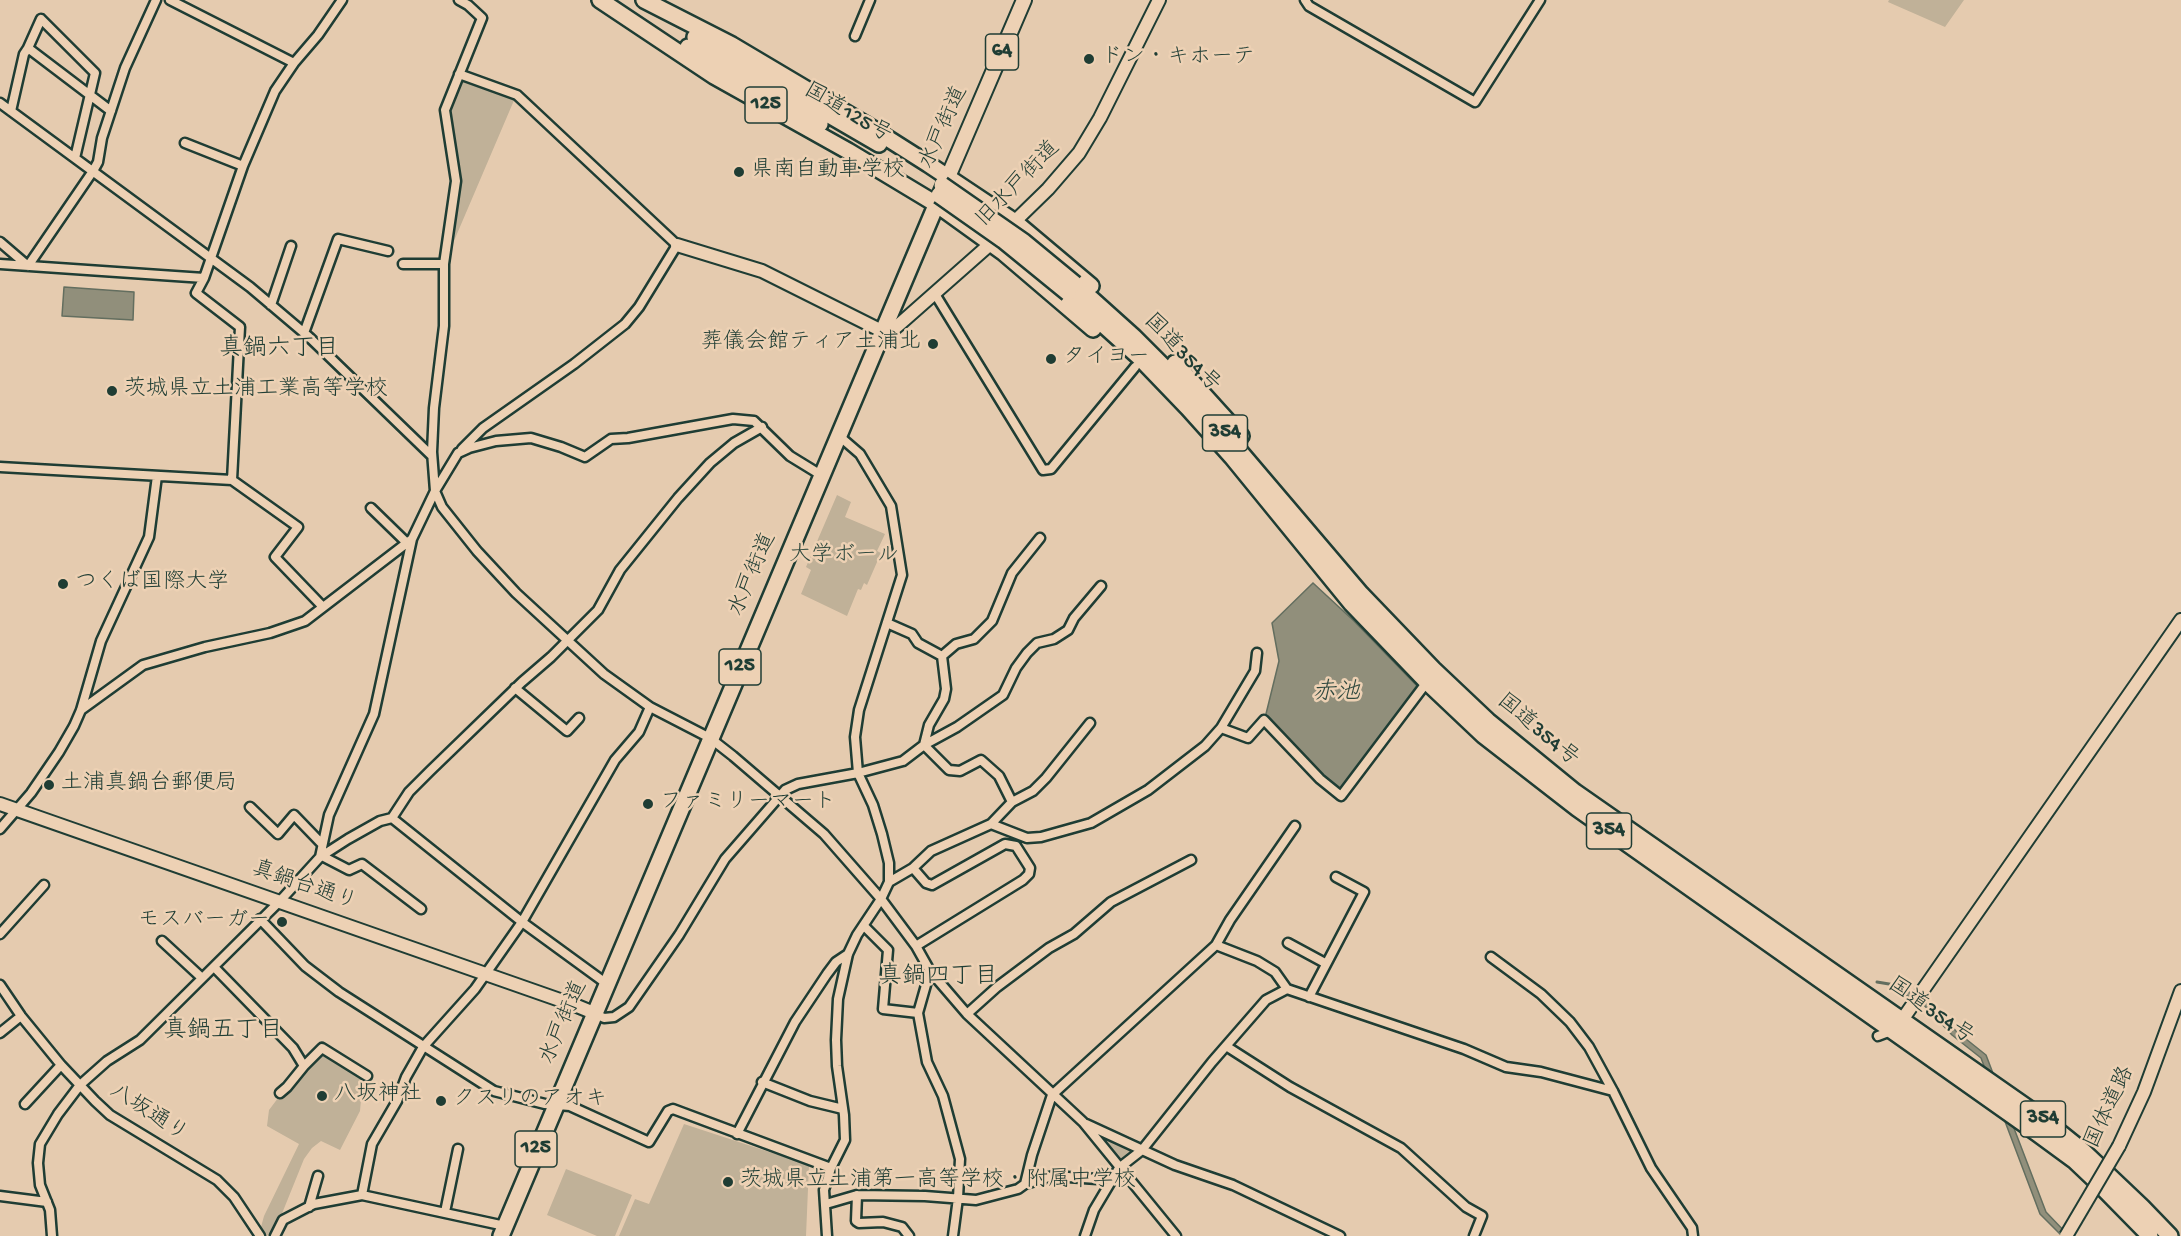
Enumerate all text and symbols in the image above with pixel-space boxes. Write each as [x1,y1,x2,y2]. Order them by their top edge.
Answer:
road number: 64 [986,34,1018,70]
place label: ドン・キホーテ [1101,46,1255,72]
marker: ドン・キホーテ [1082,52,1096,66]
street label: 国道125号 [798,78,896,150]
street label: 水戸街道 [915,82,975,174]
road number: 125 [745,87,787,123]
street label: 旧水戸街道 [971,136,1067,234]
place label: 県南自動車学校 [751,159,905,185]
marker: 県南自動車学校 [732,165,746,179]
street label: 国道354号 [1137,309,1225,399]
place label: 葬儀会館ティア土浦北 [701,331,921,357]
district label: 真鍋六丁目 [219,336,339,364]
marker: 葬儀会館ティア土浦北 [926,337,940,351]
place label: タイヨー [1063,346,1150,372]
marker: タイヨー [1044,352,1058,366]
place label: 茨城県立土浦工業高等学校 [124,378,388,404]
marker: 茨城県立土浦工業高等学校 [105,384,119,398]
road number: 354 [1202,415,1248,451]
street label: 水戸街道 [725,529,783,621]
park label: 大学ボール [789,544,899,570]
place label: つくば国際大学 [75,571,229,597]
marker: つくば国際大学 [56,577,70,591]
road number: 125 [719,649,761,685]
water label: 赤池 [1312,680,1360,708]
street label: 国道354号 [1490,689,1584,773]
place label: 土浦真鍋台郵便局 [61,772,237,798]
marker: 土浦真鍋台郵便局 [42,778,56,792]
place label: ファミリーマート [660,791,836,817]
marker: ファミリーマート [641,797,655,811]
road number: 354 [1586,813,1632,849]
street label: 真鍋台通り [248,857,360,917]
place label: モスバーガー [138,909,270,935]
marker: モスバーガー [275,915,289,929]
district label: 真鍋四丁目 [878,964,998,992]
street label: 国道354号 [1882,973,1978,1051]
street label: 水戸街道 [536,977,594,1069]
district label: 真鍋五丁目 [163,1018,283,1046]
street label: 国体道路 [2080,1063,2142,1153]
street label: 八坂通り [104,1079,192,1149]
place label: 八坂神社 [334,1083,422,1109]
place label: クスリのアオキ [453,1088,607,1114]
marker: 八坂神社 [315,1089,329,1103]
marker: クスリのアオキ [434,1094,448,1108]
road number: 354 [2020,1101,2066,1137]
road number: 125 [515,1131,557,1167]
place label: 茨城県立土浦第一高等学校・附属中学校 [740,1169,1136,1195]
marker: 茨城県立土浦第一高等学校・附属中学校 [721,1175,735,1189]

